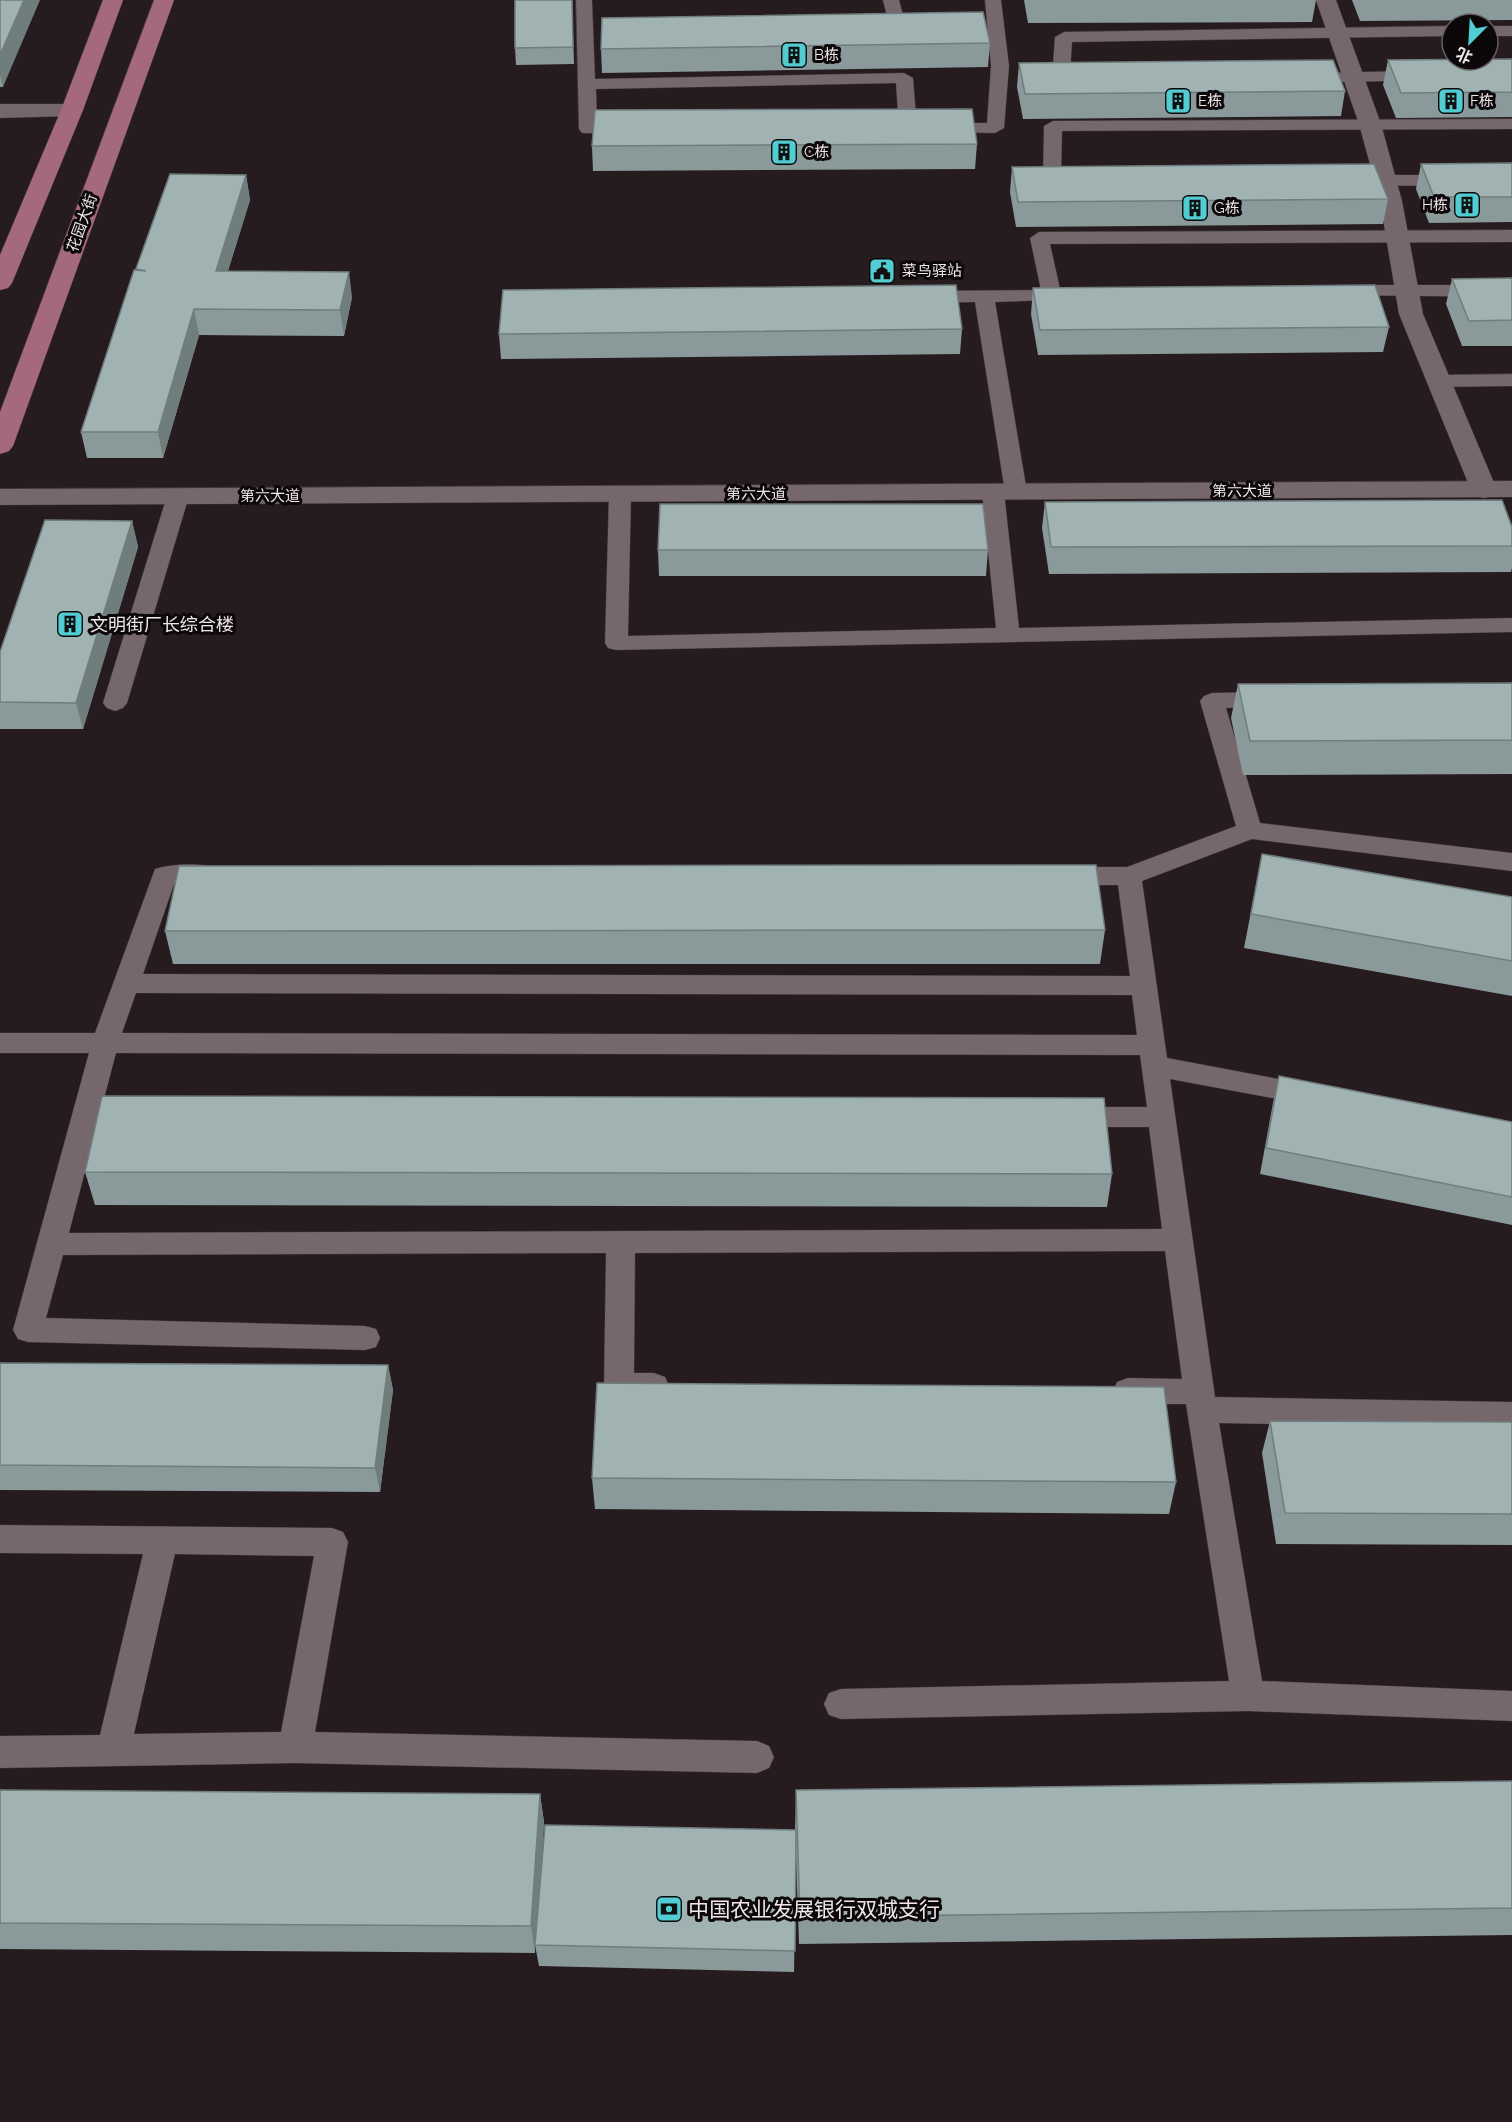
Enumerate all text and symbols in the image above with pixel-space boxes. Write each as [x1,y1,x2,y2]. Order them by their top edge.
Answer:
north arrow [1440,12,1500,72]
building icon: B栋 [779,40,809,70]
text: 北 [1453,43,1475,67]
place label: B栋 [814,46,839,64]
building icon: E栋 [1163,86,1193,116]
building icon: F栋 [1436,86,1466,116]
place label: E栋 [1198,92,1222,110]
place label: F栋 [1470,92,1494,110]
building icon: C栋 [769,137,799,167]
place label: C栋 [804,143,829,161]
building icon: H栋 [1452,190,1482,220]
street label: 花园大街 [63,192,101,254]
building icon: G栋 [1180,193,1210,223]
place label: H栋 [1422,196,1448,214]
place label: G栋 [1214,199,1240,217]
public building icon: 菜鸟驿站 [867,256,897,286]
place label: 菜鸟驿站 [902,262,962,280]
street label: 第六大道 [1212,482,1272,500]
street label: 第六大道 [726,485,786,503]
street label: 第六大道 [240,487,300,505]
building icon: 文明街厂长综合楼 [55,609,85,639]
place label: 文明街厂长综合楼 [90,614,234,635]
bank icon: 中国农业发展银行双城支行 [654,1894,684,1924]
place label: 中国农业发展银行双城支行 [688,1897,940,1922]

